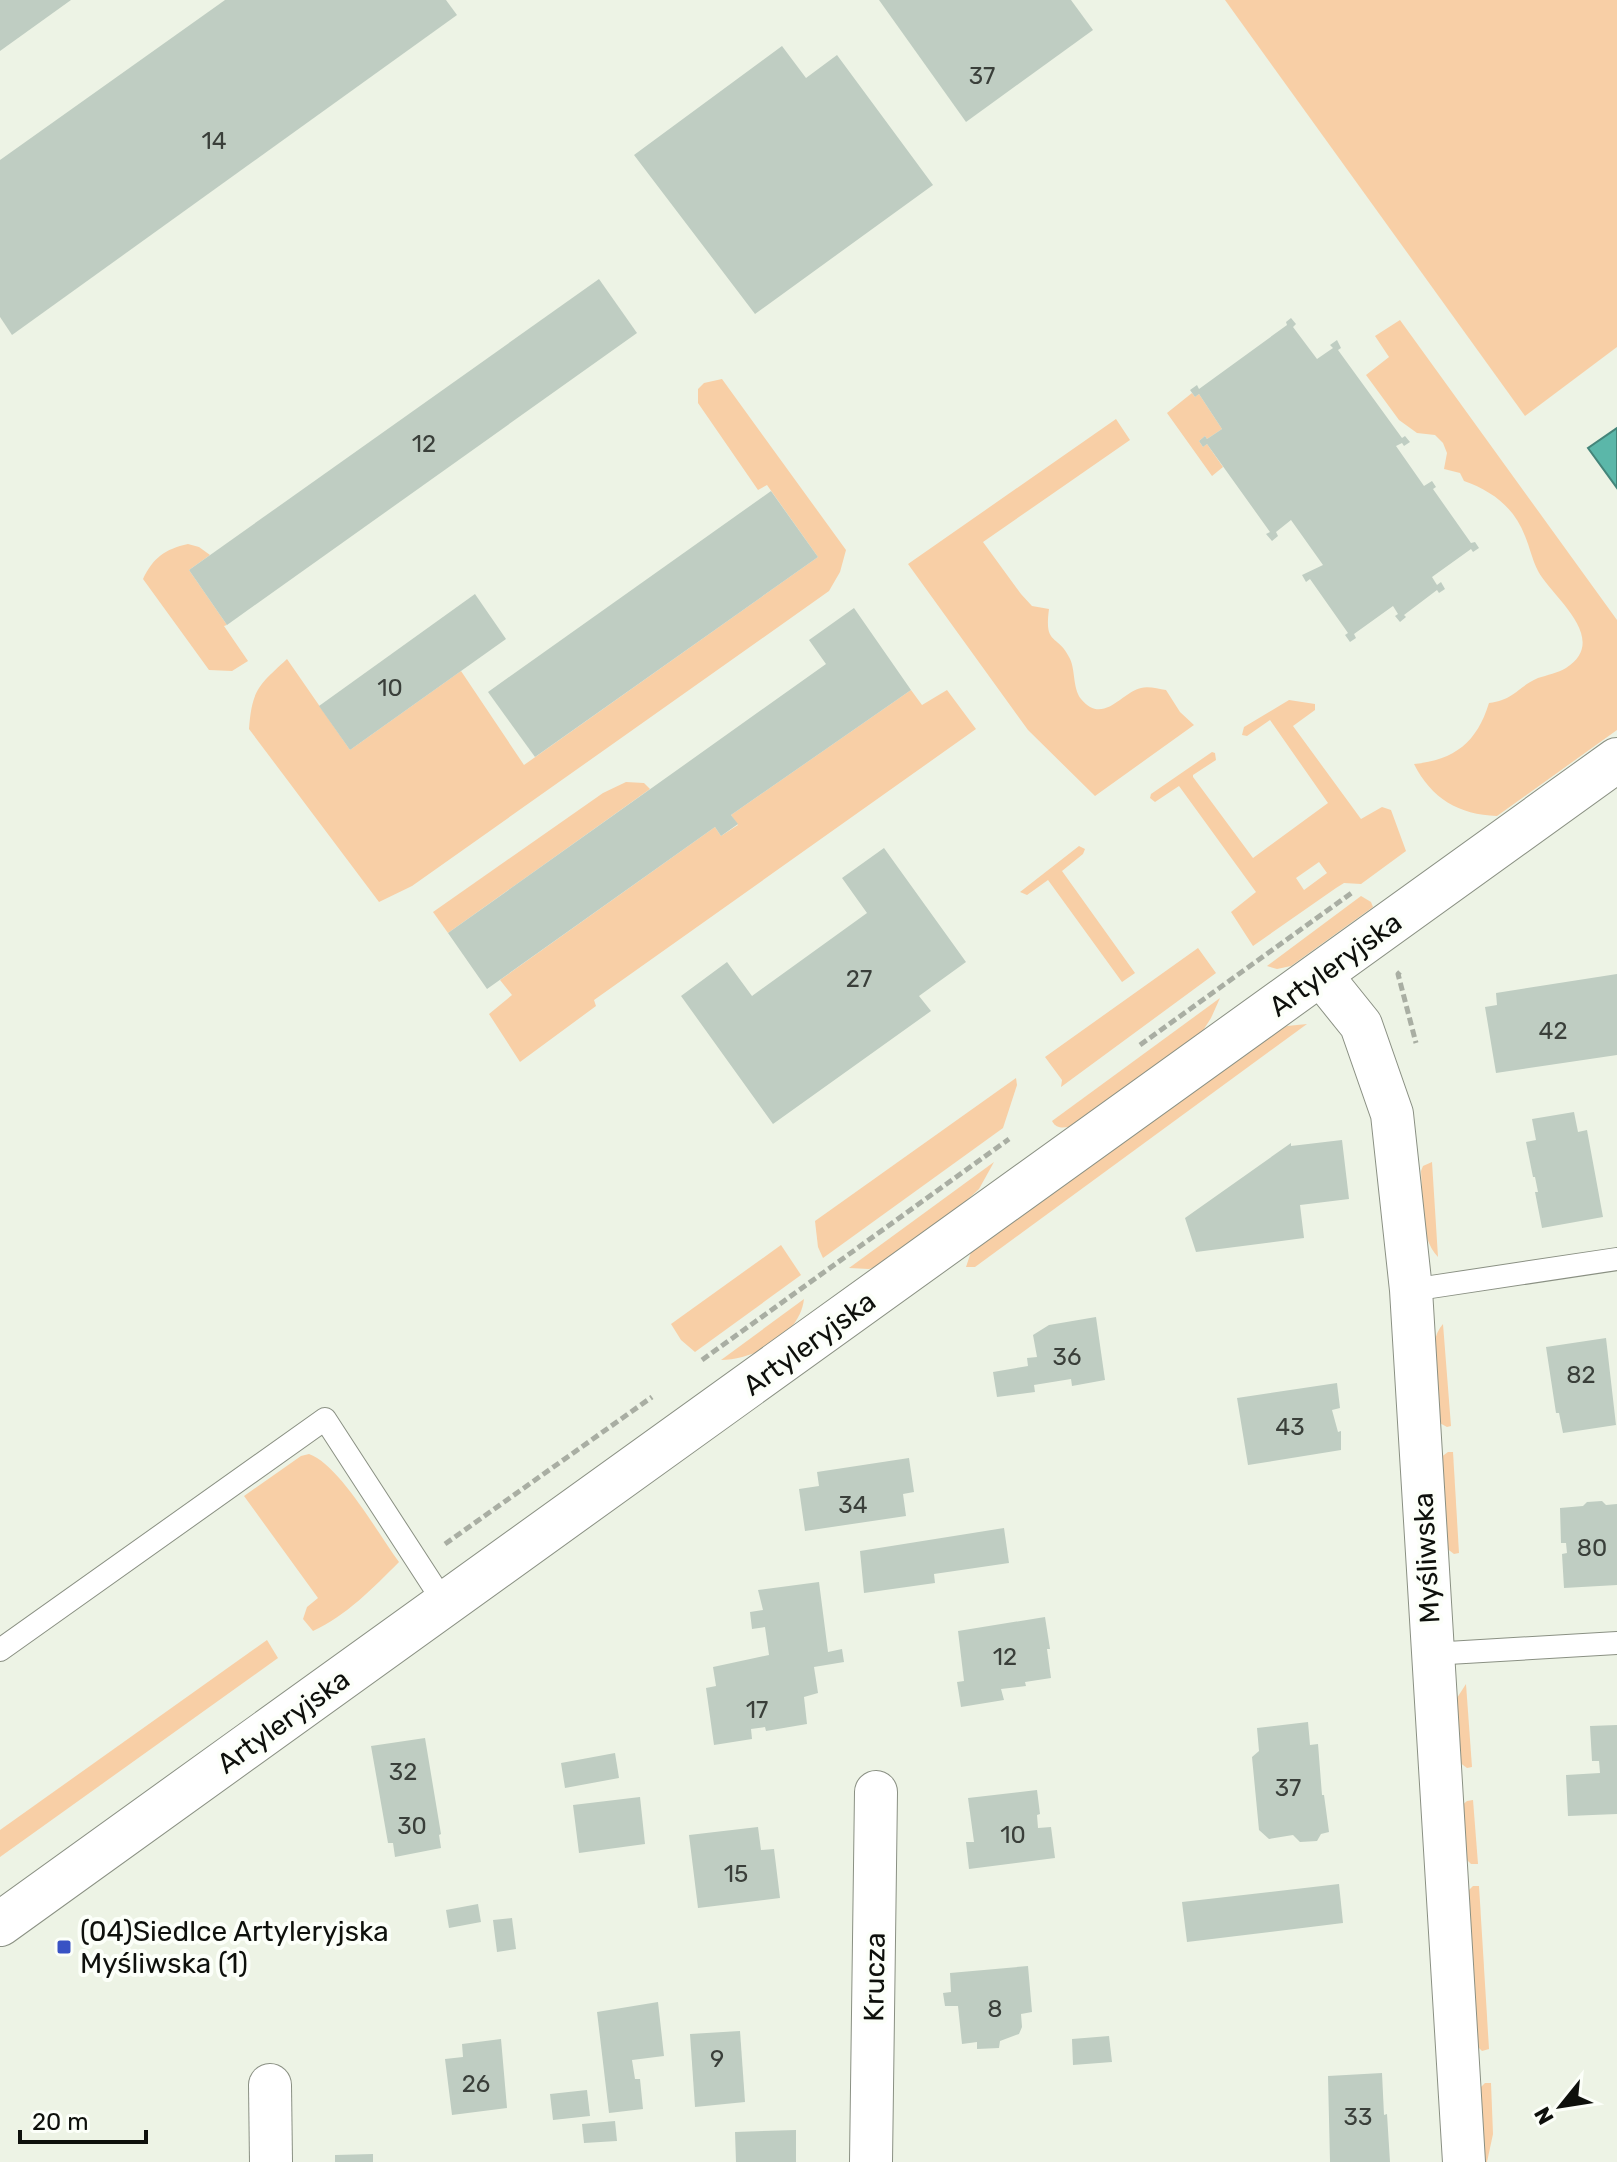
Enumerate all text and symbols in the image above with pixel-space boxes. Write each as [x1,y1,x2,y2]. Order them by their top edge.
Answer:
house number: 37 [969,62,995,90]
house number: 14 [201,127,227,155]
house number: 12 [412,430,436,458]
house number: 10 [377,674,403,702]
street label: Artyleryjska [1263,905,1408,1023]
house number: 27 [846,965,872,993]
house number: 42 [1539,1017,1568,1045]
street label: Artyleryjska [737,1284,882,1402]
house number: 36 [1053,1343,1081,1371]
house number: 82 [1566,1361,1596,1389]
house number: 43 [1275,1413,1305,1441]
house number: 34 [838,1491,868,1519]
street label: Myśliwska [1407,1492,1446,1624]
house number: 80 [1577,1534,1607,1562]
house number: 12 [993,1643,1017,1671]
street label: Artyleryjska [211,1662,356,1780]
house number: 17 [746,1696,768,1724]
house number: 32 [389,1758,417,1786]
house number: 37 [1275,1774,1301,1802]
house number: 30 [397,1812,427,1840]
house number: 10 [1000,1821,1026,1849]
house number: 15 [724,1860,748,1888]
place label: (04)Siedlce Artyleryjska Myśliwska (1) [80,1915,389,1980]
street label: Krucza [857,1932,892,2022]
marker: (04)Siedlce Artyleryjska Myśliwska (1) [55,1938,73,1956]
house number: 8 [987,1995,1003,2023]
house number: 9 [710,2045,724,2073]
north arrow [1521,2066,1601,2146]
house number: 26 [462,2070,490,2098]
scale bar [20,2094,146,2144]
text: N [1528,2102,1560,2129]
house number: 33 [1344,2103,1372,2131]
text: 20 m [32,2108,89,2136]

